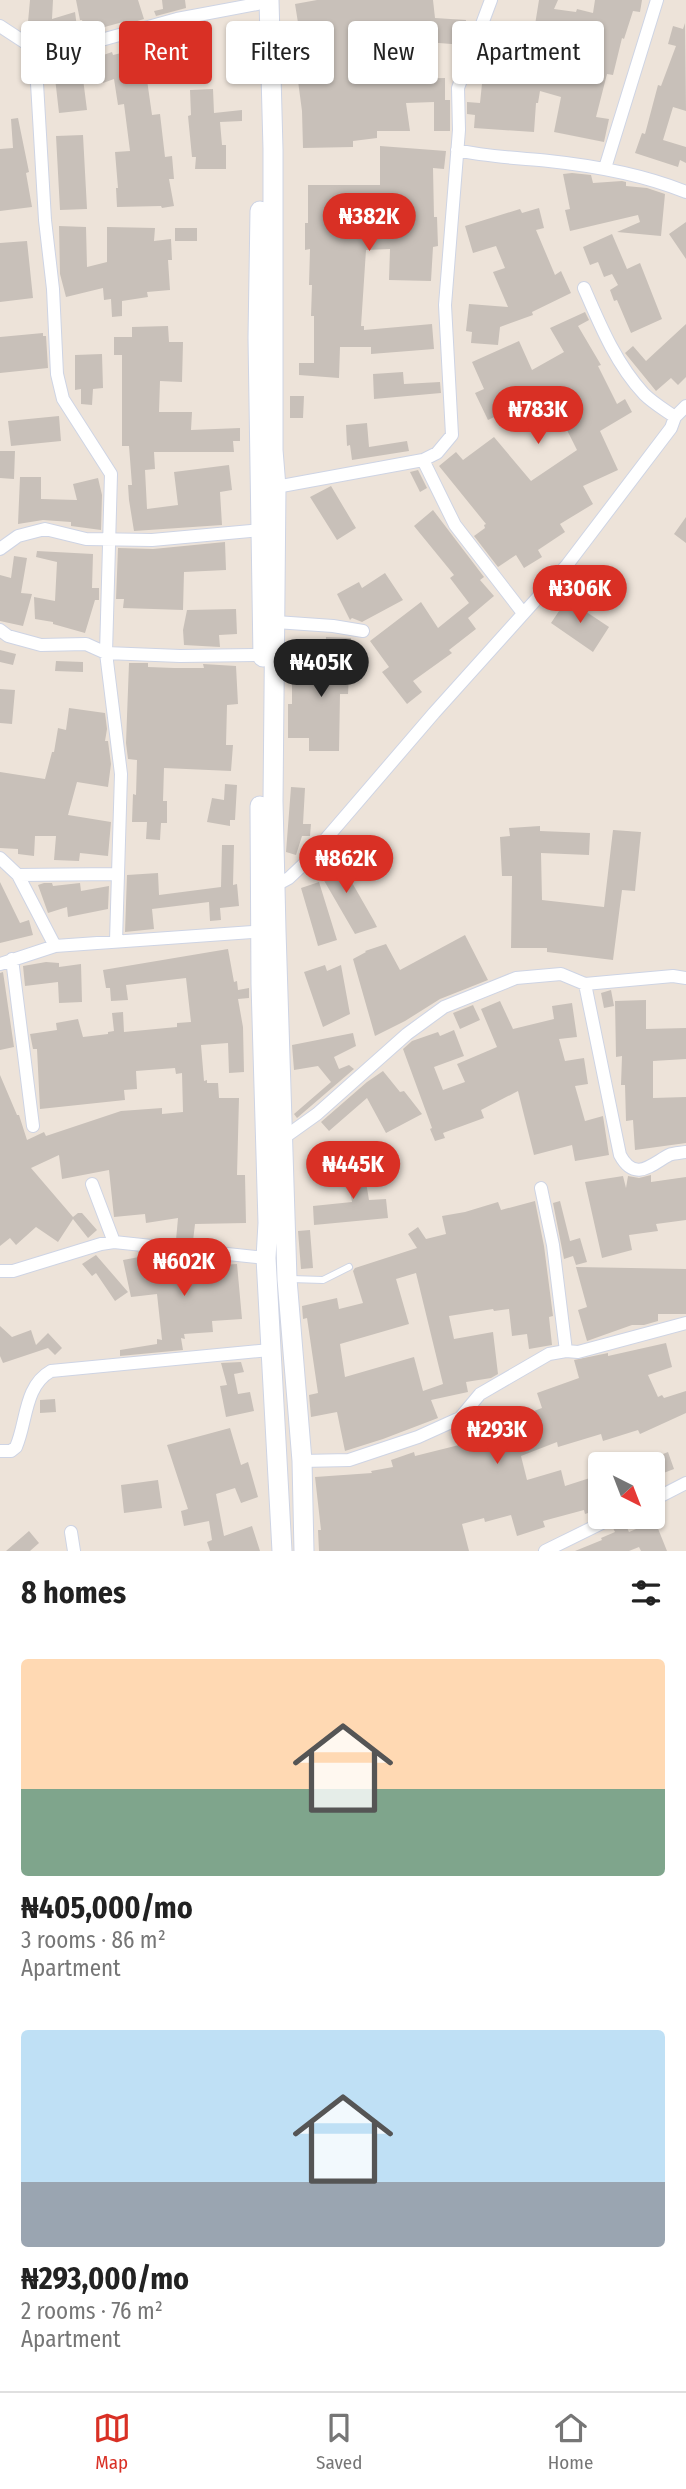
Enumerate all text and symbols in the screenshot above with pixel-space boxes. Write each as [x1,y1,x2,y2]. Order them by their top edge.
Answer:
chip: Buy [21,21,105,84]
chip: Rent [119,21,212,84]
chip: Filters [226,21,334,84]
chip: New [348,21,438,84]
chip: Apartment [452,21,604,84]
pin: ₦382K [320,194,418,253]
text: ₦382K [339,202,399,230]
pin: ₦783K [489,386,587,446]
text: ₦783K [508,395,568,423]
pin: ₦306K [531,566,629,625]
text: ₦306K [549,574,611,602]
pin: ₦405K [272,640,370,699]
text: ₦405K [290,648,352,676]
pin: ₦862K [297,836,395,895]
text: ₦862K [315,844,377,872]
pin: ₦445K [304,1142,402,1201]
text: ₦445K [322,1150,384,1178]
pin: ₦602K [135,1238,233,1298]
text: ₦602K [153,1247,215,1275]
pin: ₦293K [448,1406,546,1466]
text: ₦293K [467,1415,527,1443]
north arrow [588,1452,665,1530]
map controls [588,1452,665,1529]
icon: filters [627,1574,665,1612]
text: 8 homes [21,1575,126,1611]
icon: home [280,1705,406,1831]
text: ₦405,000/mo [21,1890,193,1926]
text: 3 rooms · 86 m² [21,1926,166,1954]
text: Apartment [21,1954,121,1982]
icon: home [280,2076,406,2202]
text: ₦293,000/mo [21,2261,189,2297]
text: 2 rooms · 76 m² [21,2297,163,2325]
text: Apartment [21,2325,121,2353]
tab: Map [93,2409,131,2474]
tab: Saved [316,2409,362,2474]
tab: Home [548,2409,593,2474]

